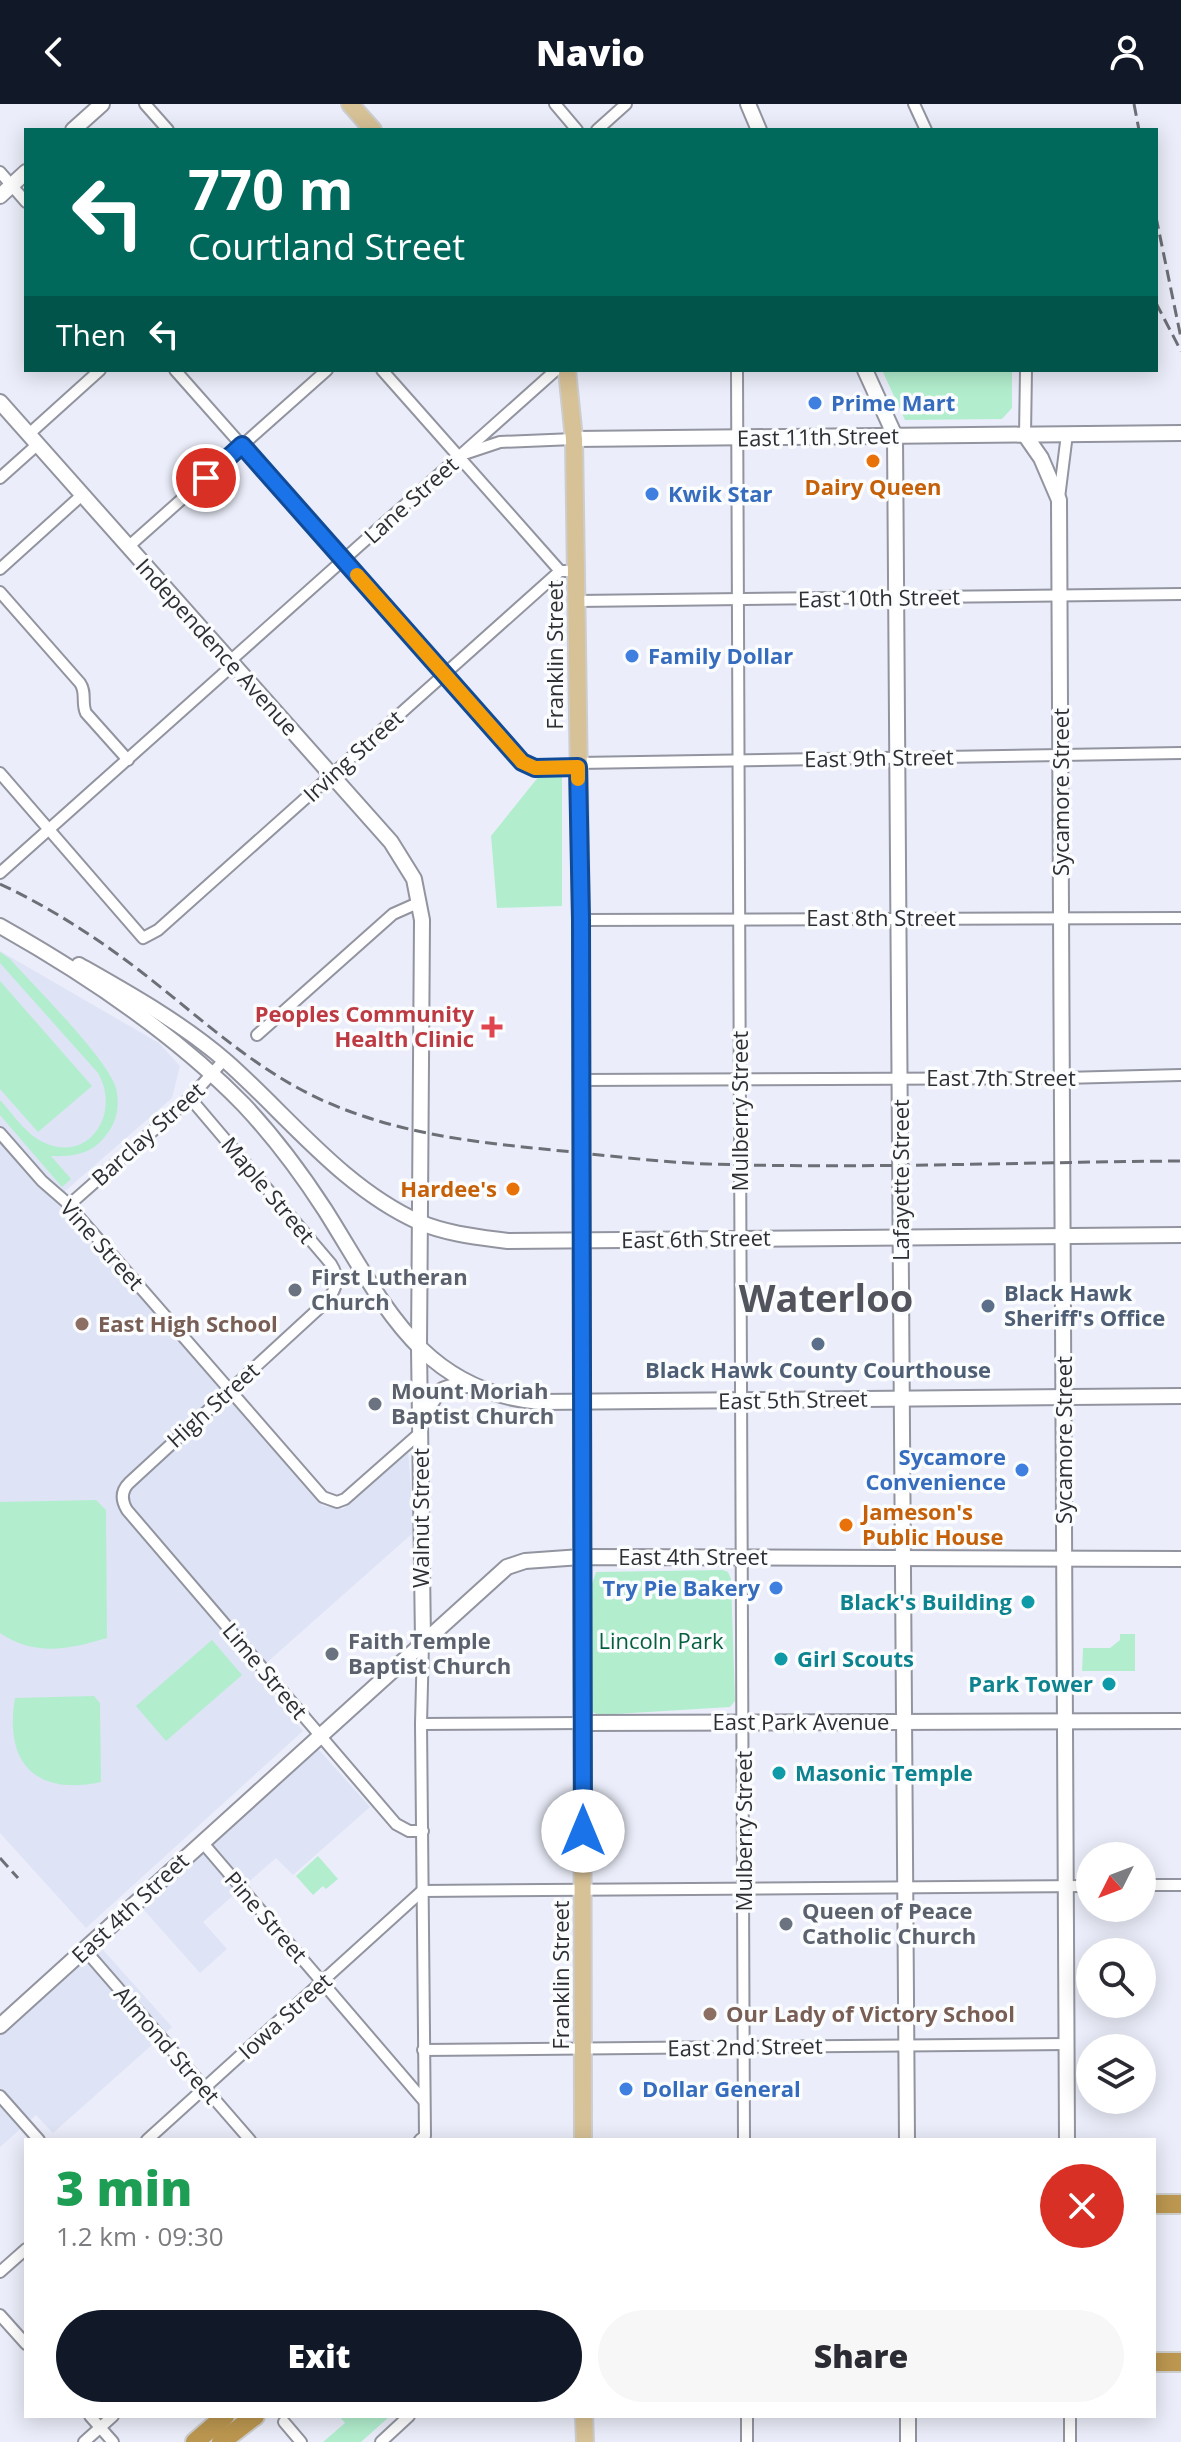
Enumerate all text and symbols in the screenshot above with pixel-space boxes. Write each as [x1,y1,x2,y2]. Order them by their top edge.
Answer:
text: Navio [536,28,645,77]
icon: back [32,30,76,74]
icon: person [1105,30,1149,74]
text: 770 m [188,150,354,226]
icon: left [56,160,160,264]
text: Courtland Street [188,222,465,271]
icon: left [142,312,186,356]
text: Then [56,314,126,355]
place label: Prime Mart [831,387,955,417]
marker: Prime Mart [806,394,824,412]
street label: East 11th Street [737,420,899,452]
pin [172,444,240,512]
street label: Lane Street [357,449,464,549]
marker: Dairy Queen [864,452,882,470]
icon: arrive [184,456,228,500]
place label: Dairy Queen [805,471,941,501]
place label: Kwik Star [668,478,772,508]
marker: Kwik Star [643,485,661,503]
street label: Independence Avenue [130,551,306,742]
street label: Franklin Street [539,580,569,730]
street label: East 10th Street [798,581,960,613]
place label: Family Dollar [648,640,793,670]
marker: Family Dollar [623,647,641,665]
street label: Irving Street [296,702,409,808]
street label: Sycamore Street [1045,708,1075,876]
street label: East 9th Street [804,741,954,773]
street label: East 8th Street [806,902,956,932]
place label: Peoples Community Health Clinic [255,998,474,1053]
marker: Peoples Community Health Clinic [481,1016,503,1038]
street label: Mulberry Street [724,1030,754,1191]
street label: East 7th Street [926,1062,1076,1092]
street label: Barclay Street [85,1075,210,1192]
street label: Lafayette Street [885,1099,915,1261]
street label: Maple Street [215,1130,322,1249]
place label: Hardee's [400,1173,497,1203]
marker: Hardee's [504,1180,522,1198]
street label: Vine Street [54,1193,151,1296]
street label: East 6th Street [621,1222,771,1254]
place label: First Lutheran Church [311,1261,468,1316]
district label: Waterloo [739,1271,913,1323]
place label: Black Hawk Sheriff's Office [1004,1277,1165,1332]
marker: First Lutheran Church [286,1281,304,1299]
marker: Black Hawk Sheriff's Office [979,1297,997,1315]
place label: East High School [98,1308,278,1338]
marker: East High School [73,1315,91,1333]
marker: Black Hawk County Courthouse [809,1335,827,1353]
place label: Black Hawk County Courthouse [645,1354,991,1384]
street label: High Street [160,1355,265,1454]
street label: Sycamore Street [1048,1356,1078,1524]
place label: Mount Moriah Baptist Church [391,1375,554,1430]
street label: East 5th Street [718,1383,868,1415]
marker: Mount Moriah Baptist Church [366,1395,384,1413]
place label: Sycamore Convenience [865,1441,1006,1496]
street label: Walnut Street [405,1448,435,1588]
marker: Sycamore Convenience [1013,1461,1031,1479]
place label: Jameson's Public House [860,1496,1004,1551]
marker: Jameson's Public House [837,1516,855,1534]
street label: East 4th Street [618,1541,768,1571]
place label: Try Pie Bakery [603,1572,760,1602]
marker: Try Pie Bakery [767,1579,785,1597]
place label: Black's Building [840,1586,1013,1616]
marker: Black's Building [1019,1593,1037,1611]
street label: Lime Street [217,1616,315,1725]
place label: Faith Temple Baptist Church [348,1625,511,1680]
park label: Lincoln Park [598,1625,724,1655]
place label: Girl Scouts [797,1643,914,1673]
marker: Faith Temple Baptist Church [323,1645,341,1663]
marker: Girl Scouts [772,1650,790,1668]
place label: Park Tower [968,1668,1093,1698]
marker: Park Tower [1100,1675,1118,1693]
street label: East Park Avenue [713,1706,889,1736]
street label: Mulberry Street [728,1750,758,1911]
place label: Masonic Temple [795,1757,973,1787]
marker: Masonic Temple [770,1764,788,1782]
position arrow [541,1789,625,1873]
north arrow [1076,1842,1156,1922]
map controls [1076,1842,1156,2114]
street label: East 4th Street [64,1845,194,1969]
street label: Pine Street [219,1864,315,1968]
place label: Queen of Peace Catholic Church [802,1895,976,1950]
street label: Franklin Street [545,1900,575,2050]
marker: Queen of Peace Catholic Church [777,1915,795,1933]
button: search [1076,1938,1156,2018]
street label: Iowa Street [231,1965,338,2065]
street label: Almond Street [108,1979,227,2110]
place label: Our Lady of Victory School [726,1998,1015,2028]
marker: Our Lady of Victory School [701,2005,719,2023]
street label: East 2nd Street [667,2030,823,2062]
button: layers [1076,2034,1156,2114]
place label: Dollar General [642,2073,801,2103]
marker: Dollar General [617,2080,635,2098]
text: 3 min [56,2155,192,2220]
button: close [1040,2164,1124,2248]
text: 1.2 km · 09:30 [56,2218,224,2254]
button: Exit [56,2310,582,2402]
button: Share [598,2310,1124,2402]

